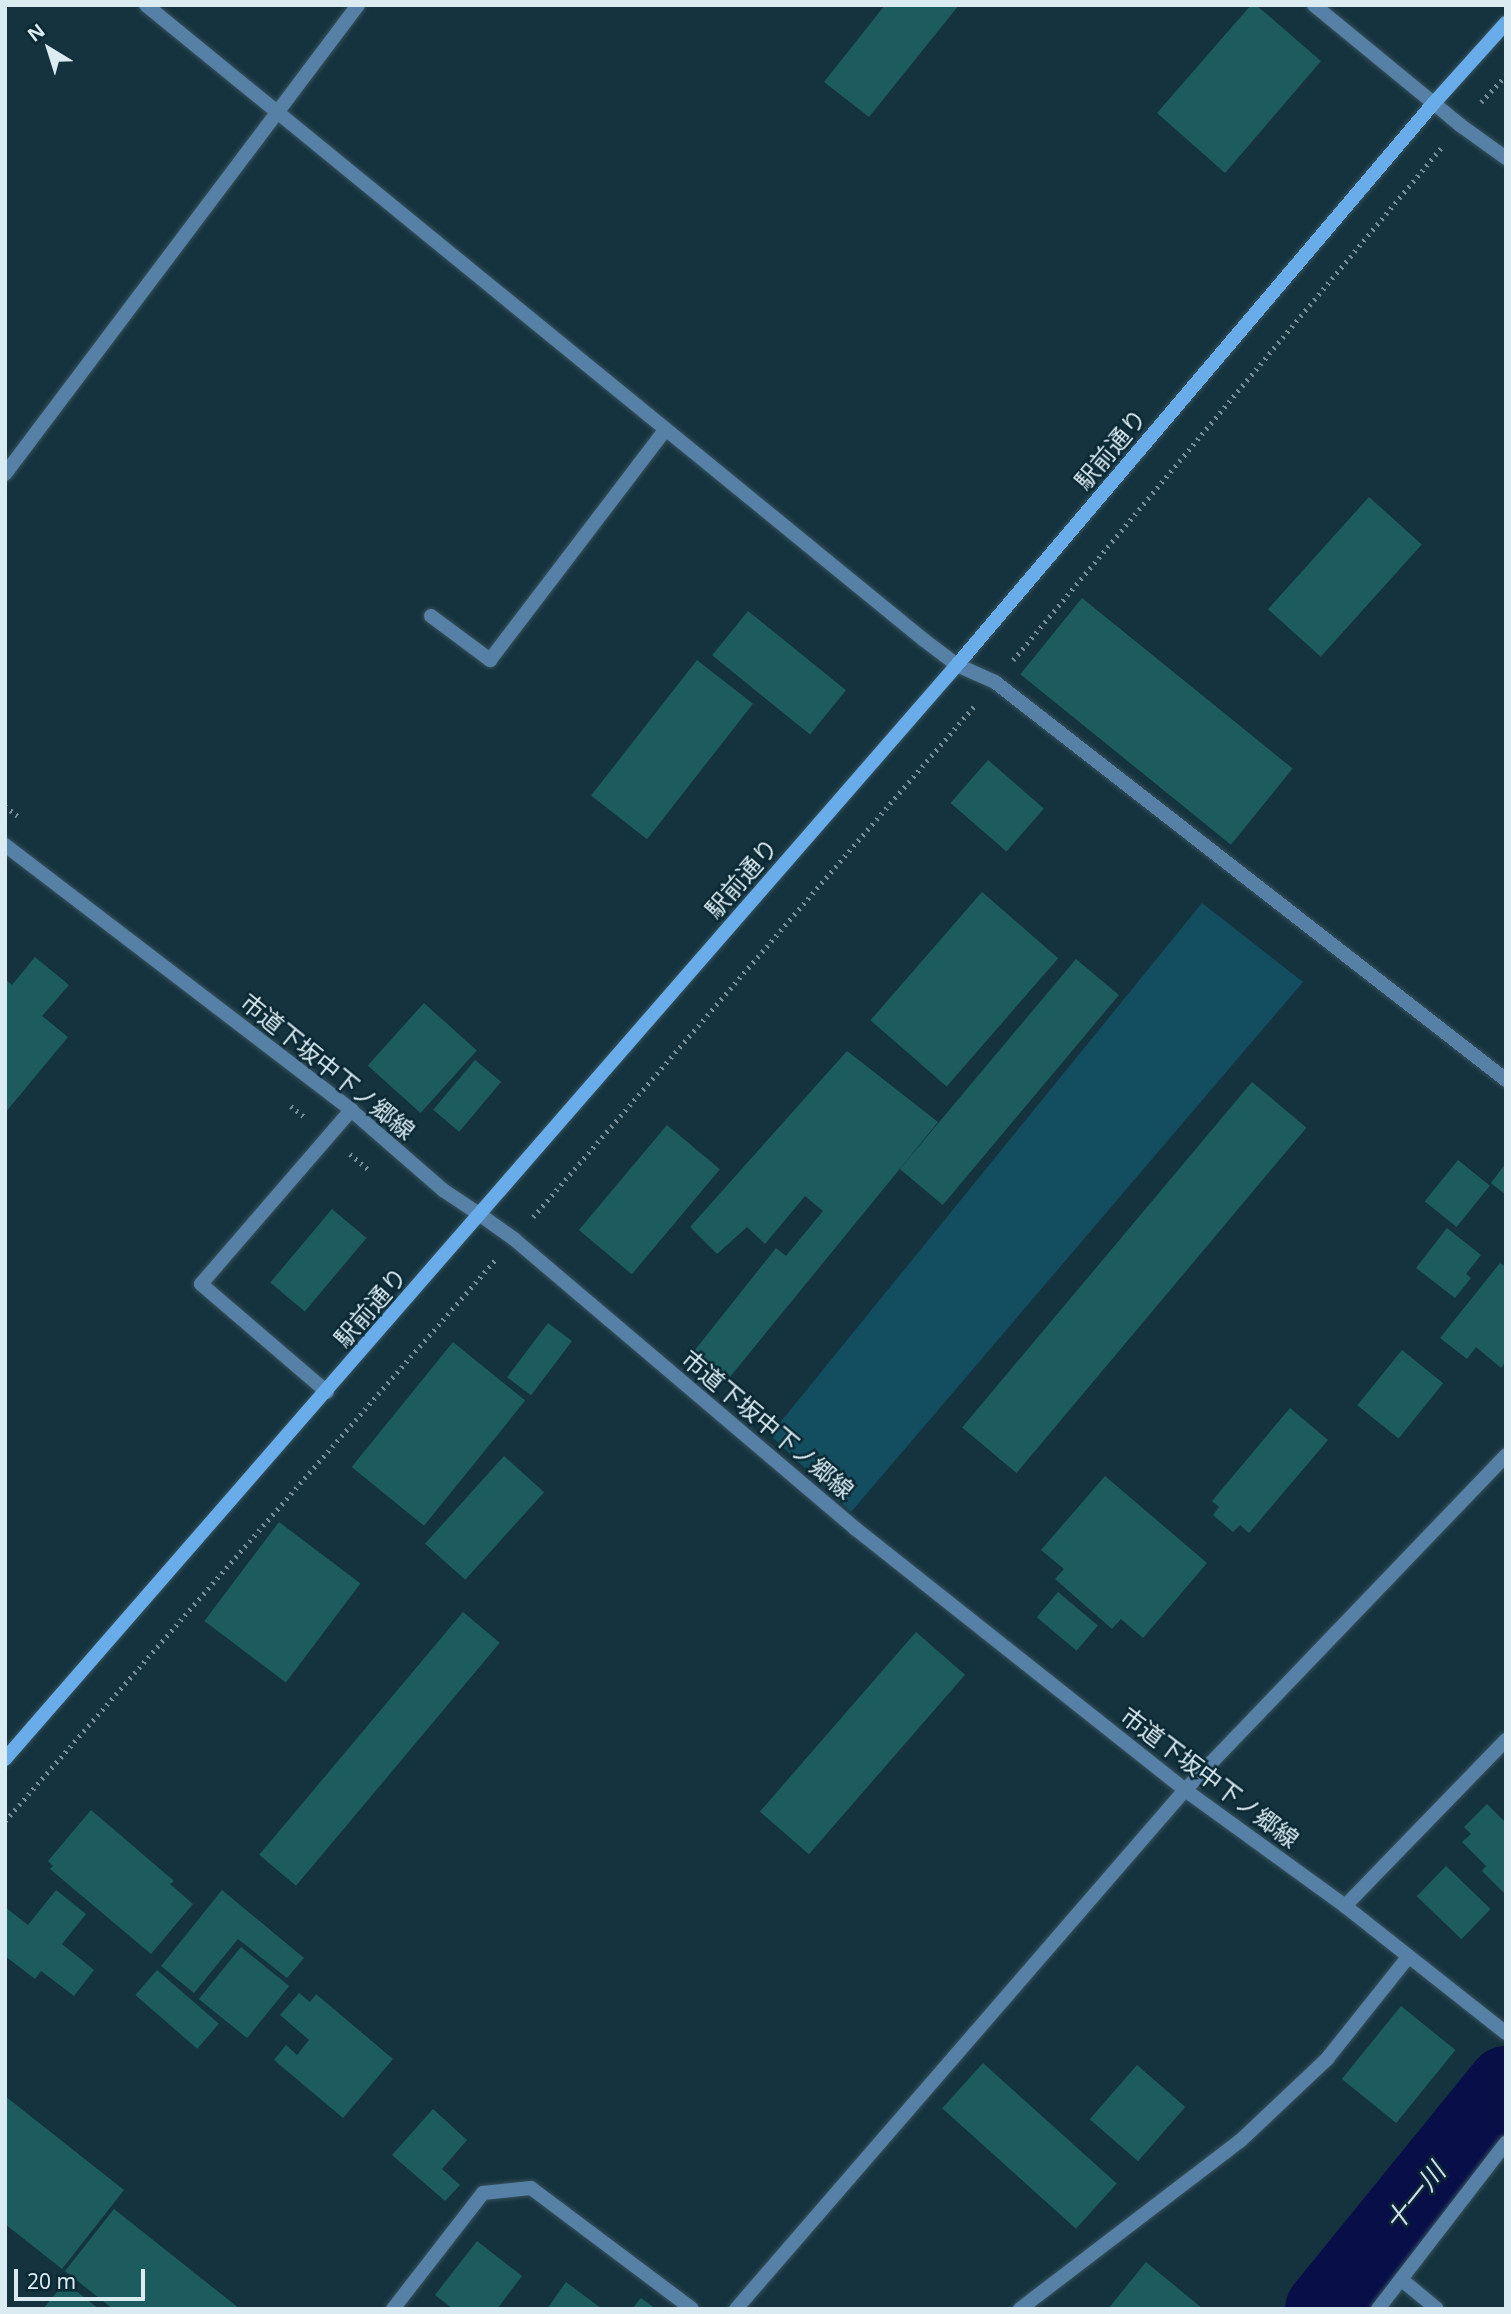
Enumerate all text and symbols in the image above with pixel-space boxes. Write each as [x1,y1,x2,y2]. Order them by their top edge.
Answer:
north arrow [14,14,84,84]
text: N [22,17,50,47]
street label: 駅前通り [1068,403,1152,495]
street label: 駅前通り [699,832,783,924]
street label: 市道下坂中下ノ郷線 [235,987,421,1145]
street label: 駅前通り [328,1261,412,1353]
street label: 市道下坂中下ノ郷線 [676,1344,860,1504]
street label: 市道下坂中下ノ郷線 [1115,1701,1305,1853]
water label: 十一川 [1378,2157,1452,2237]
scale bar [18,2254,149,2298]
text: 20 m [27,2267,76,2295]

